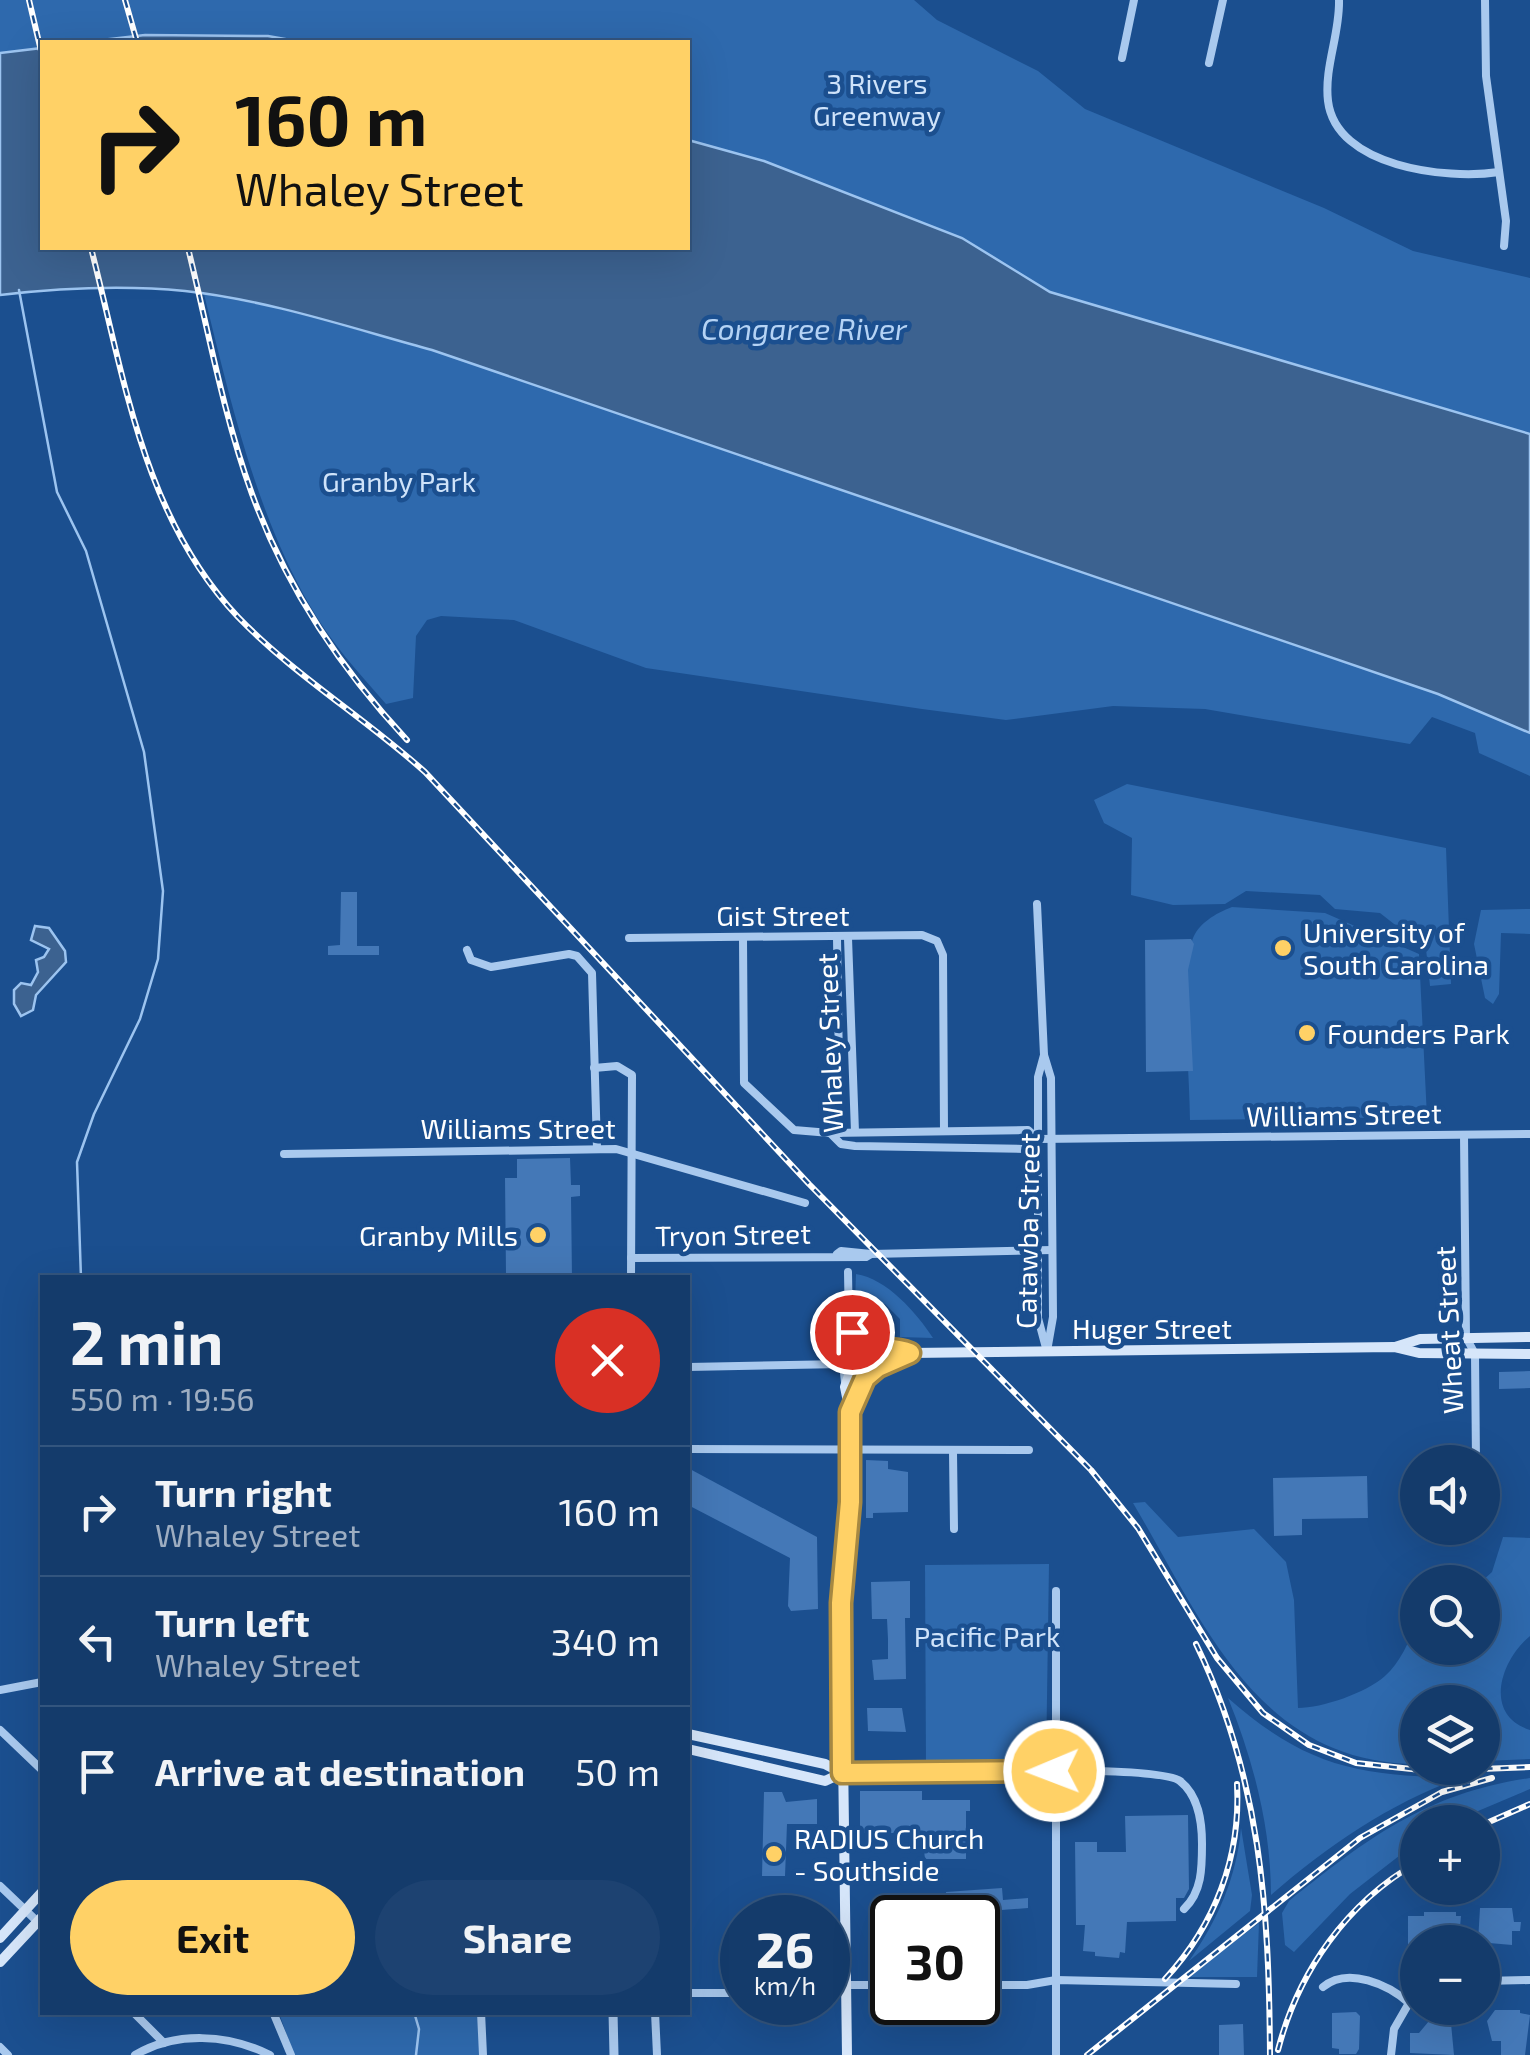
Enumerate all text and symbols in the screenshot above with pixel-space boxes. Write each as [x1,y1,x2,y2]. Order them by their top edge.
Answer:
park label: 3 Rivers Greenway [813,66,941,132]
text: 160 m [235,76,428,160]
icon: right [70,80,200,210]
text: Whaley Street [235,161,524,215]
water label: Congaree River [701,310,908,346]
park label: Granby Park [322,464,476,498]
street label: Gist Street [716,898,850,932]
place label: University of South Carolina [1303,915,1489,981]
marker: University of South Carolina [1272,937,1294,959]
street label: Whaley Street [809,953,849,1133]
place label: Founders Park [1327,1016,1510,1050]
marker: Founders Park [1296,1022,1318,1044]
street label: Williams Street [1246,1095,1442,1133]
street label: Williams Street [420,1111,616,1145]
street label: Catawba Street [1008,1133,1046,1329]
street label: Tryon Street [655,1216,811,1252]
place label: Granby Mills [359,1218,518,1252]
marker: Granby Mills [527,1224,549,1246]
street label: Wheat Street [1427,1245,1469,1415]
pin [810,1290,895,1375]
text: 2 min [70,1305,223,1377]
icon: arrive [825,1305,880,1360]
button: close [555,1308,660,1413]
street label: Huger Street [1072,1311,1232,1345]
text: 550 m · 19:56 [70,1379,255,1417]
map controls [1400,1445,1500,2025]
button: sound [1400,1445,1500,1545]
text: Turn right [155,1469,332,1515]
icon: right [70,1484,125,1539]
text: 160 m [558,1488,660,1534]
text: Whaley Street [155,1515,360,1553]
button: search [1400,1565,1500,1665]
text: Turn left [155,1599,310,1645]
icon: left [70,1614,125,1669]
text: 340 m [551,1618,660,1664]
park label: Pacific Park [914,1619,1060,1653]
text: Whaley Street [155,1645,360,1683]
button: layers [1400,1685,1500,1785]
position arrow [1002,1719,1106,1823]
icon: arrive [70,1744,125,1799]
text: Arrive at destination [155,1748,525,1794]
text: 50 m [575,1748,660,1794]
button: + [1400,1805,1500,1905]
place label: RADIUS Church - Southside [794,1821,984,1887]
marker: RADIUS Church - Southside [763,1843,785,1865]
button: Exit [70,1880,355,1995]
button: Share [375,1880,660,1995]
speed limit sign: 30 [870,1895,1000,2025]
text: 26 [756,1918,814,1978]
button: − [1400,1925,1500,2025]
text: km/h [754,1970,816,2000]

